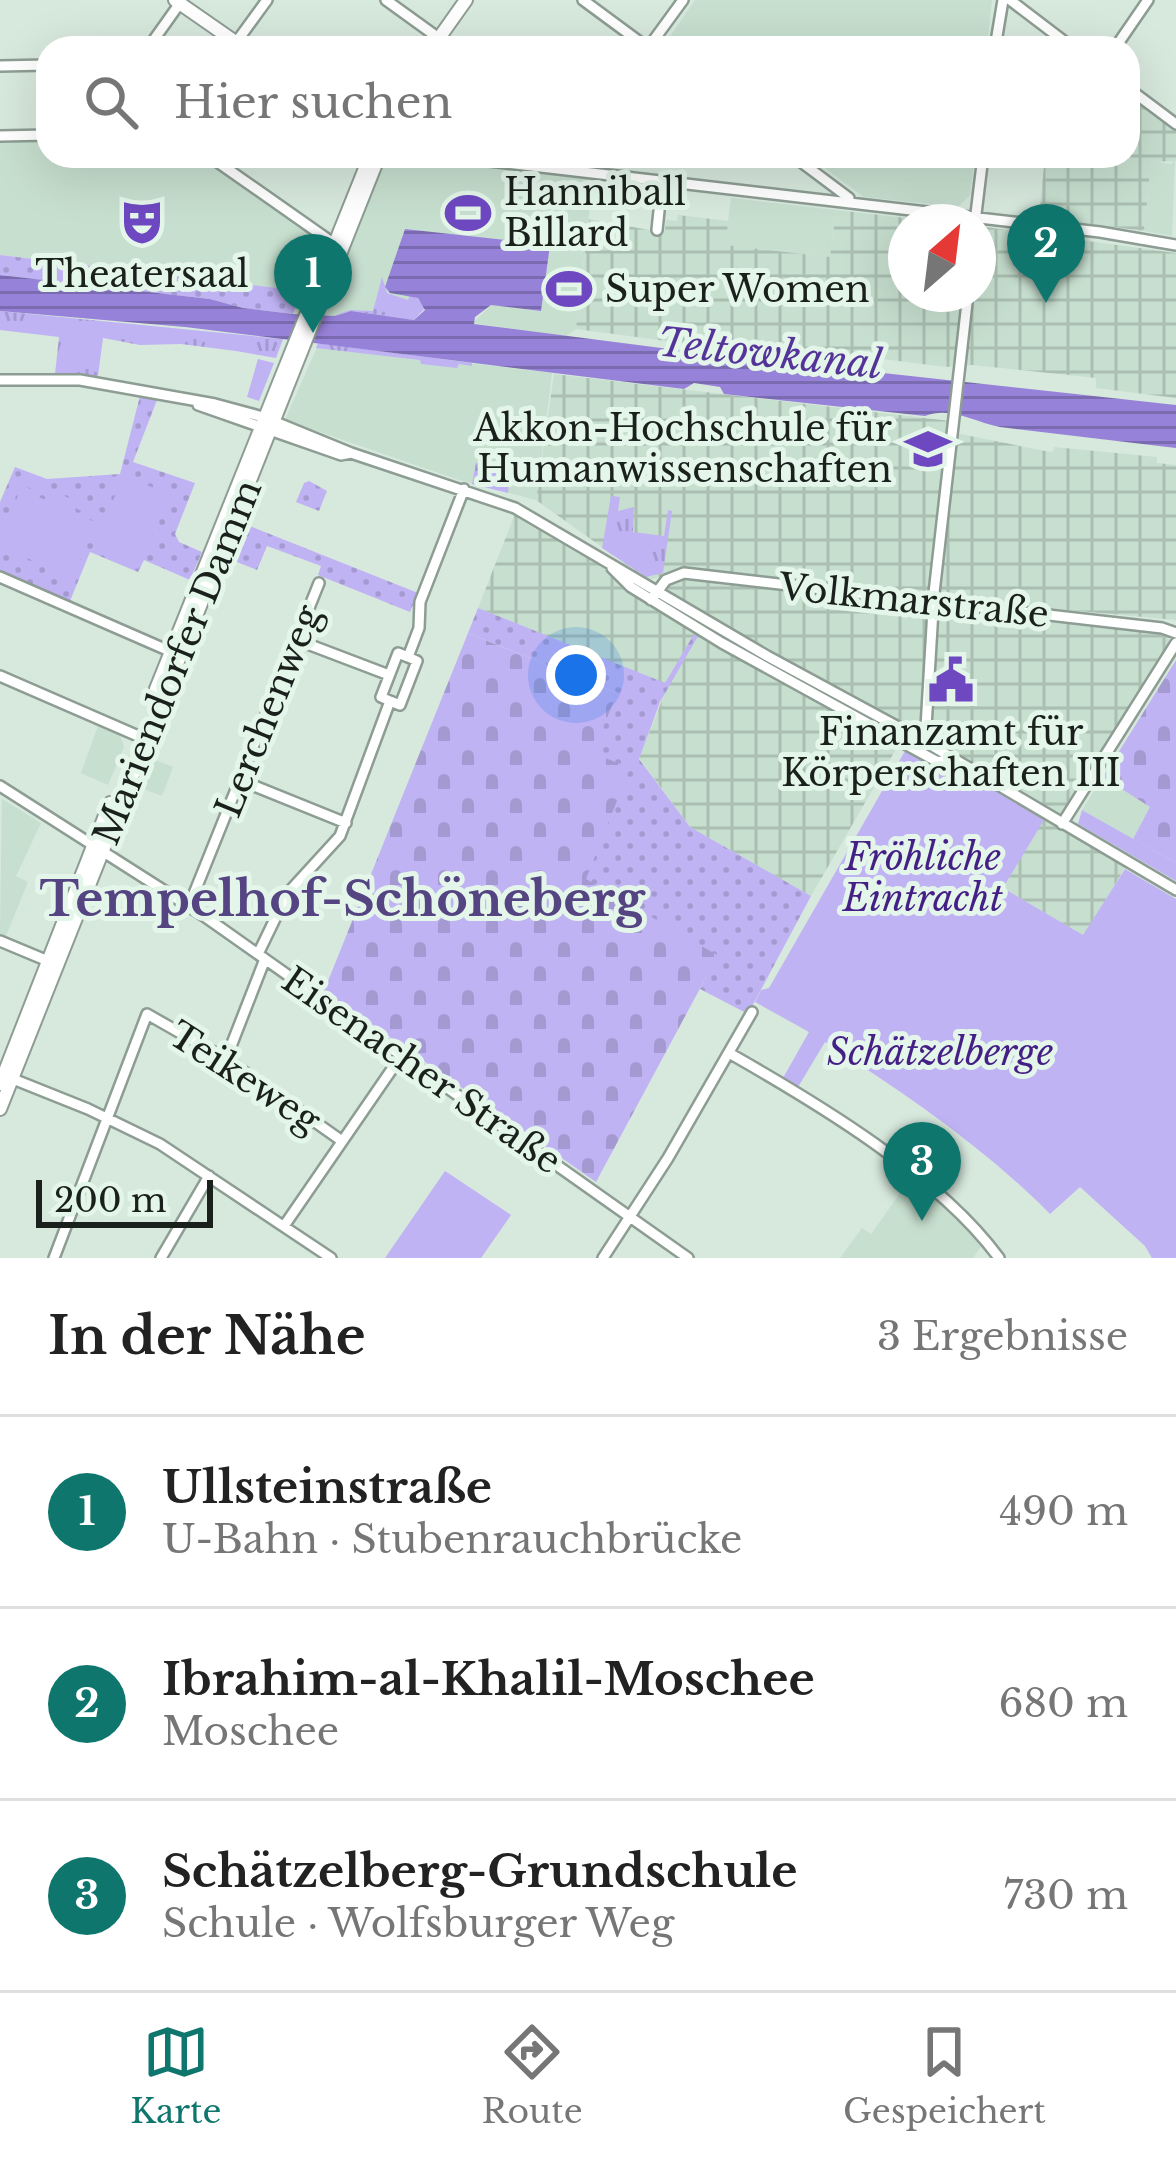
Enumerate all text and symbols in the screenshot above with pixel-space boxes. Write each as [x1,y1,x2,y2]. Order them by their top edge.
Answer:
search box [36,36,1140,168]
icon: search [78,69,144,135]
text: Hier suchen [174,74,452,130]
place label: Hanniball Billard [504,170,686,256]
sports icon: Hanniball Billard [443,188,493,238]
theatre icon: Theatersaal [117,197,167,247]
north arrow [888,204,996,312]
pin: 2 [1007,204,1085,303]
pin: 1 [274,234,352,333]
place label: Theatersaal [35,252,249,297]
sports icon: Super Women [544,264,594,314]
place label: Super Women [605,267,870,312]
water label: Teltowkanal [655,317,885,390]
place label: Akkon-Hochschule für Humanwissenschaften [472,406,892,492]
school or university icon: Akkon-Hochschule für Humanwissenschaften [903,424,953,474]
street label: Mariendorfer Damm [84,473,271,851]
street label: Volkmarstraße [776,564,1051,637]
street label: Lerchenweg [206,598,332,824]
your location [546,645,606,705]
public building icon: Finanzamt für Körperschaften III [926,655,976,705]
place label: Finanzamt für Körperschaften III [781,710,1121,796]
park label: Fröhliche Eintracht [842,835,1003,921]
district label: Tempelhof-Schöneberg [40,869,646,929]
street label: Eisenacher Straße [273,957,570,1184]
street label: Teikeweg [161,1012,329,1143]
park label: Schätzelberge [827,1030,1053,1075]
pin: 3 [883,1122,961,1221]
scale bar [36,1174,213,1227]
text: 200 m [54,1180,166,1221]
text: In der Nähe [48,1305,366,1368]
text: 3 Ergebnisse [877,1312,1128,1361]
text: Ullsteinstraße [162,1459,492,1515]
text: 1 [78,1487,96,1536]
text: 490 m [999,1487,1128,1536]
text: U-Bahn · Stubenrauchbrücke [162,1515,742,1564]
text: Ibrahim-al-Khalil-Moschee [162,1651,815,1707]
text: 2 [74,1679,100,1728]
text: 680 m [998,1679,1128,1728]
text: Moschee [162,1707,339,1756]
text: Schätzelberg-Grundschule [162,1843,798,1899]
text: 3 [75,1871,99,1920]
text: 730 m [1004,1871,1128,1920]
text: Schule · Wolfsburger Weg [162,1899,674,1948]
tab: Karte [130,2019,221,2132]
tab: Route [482,2019,583,2132]
tab: Gespeichert [843,2019,1046,2132]

